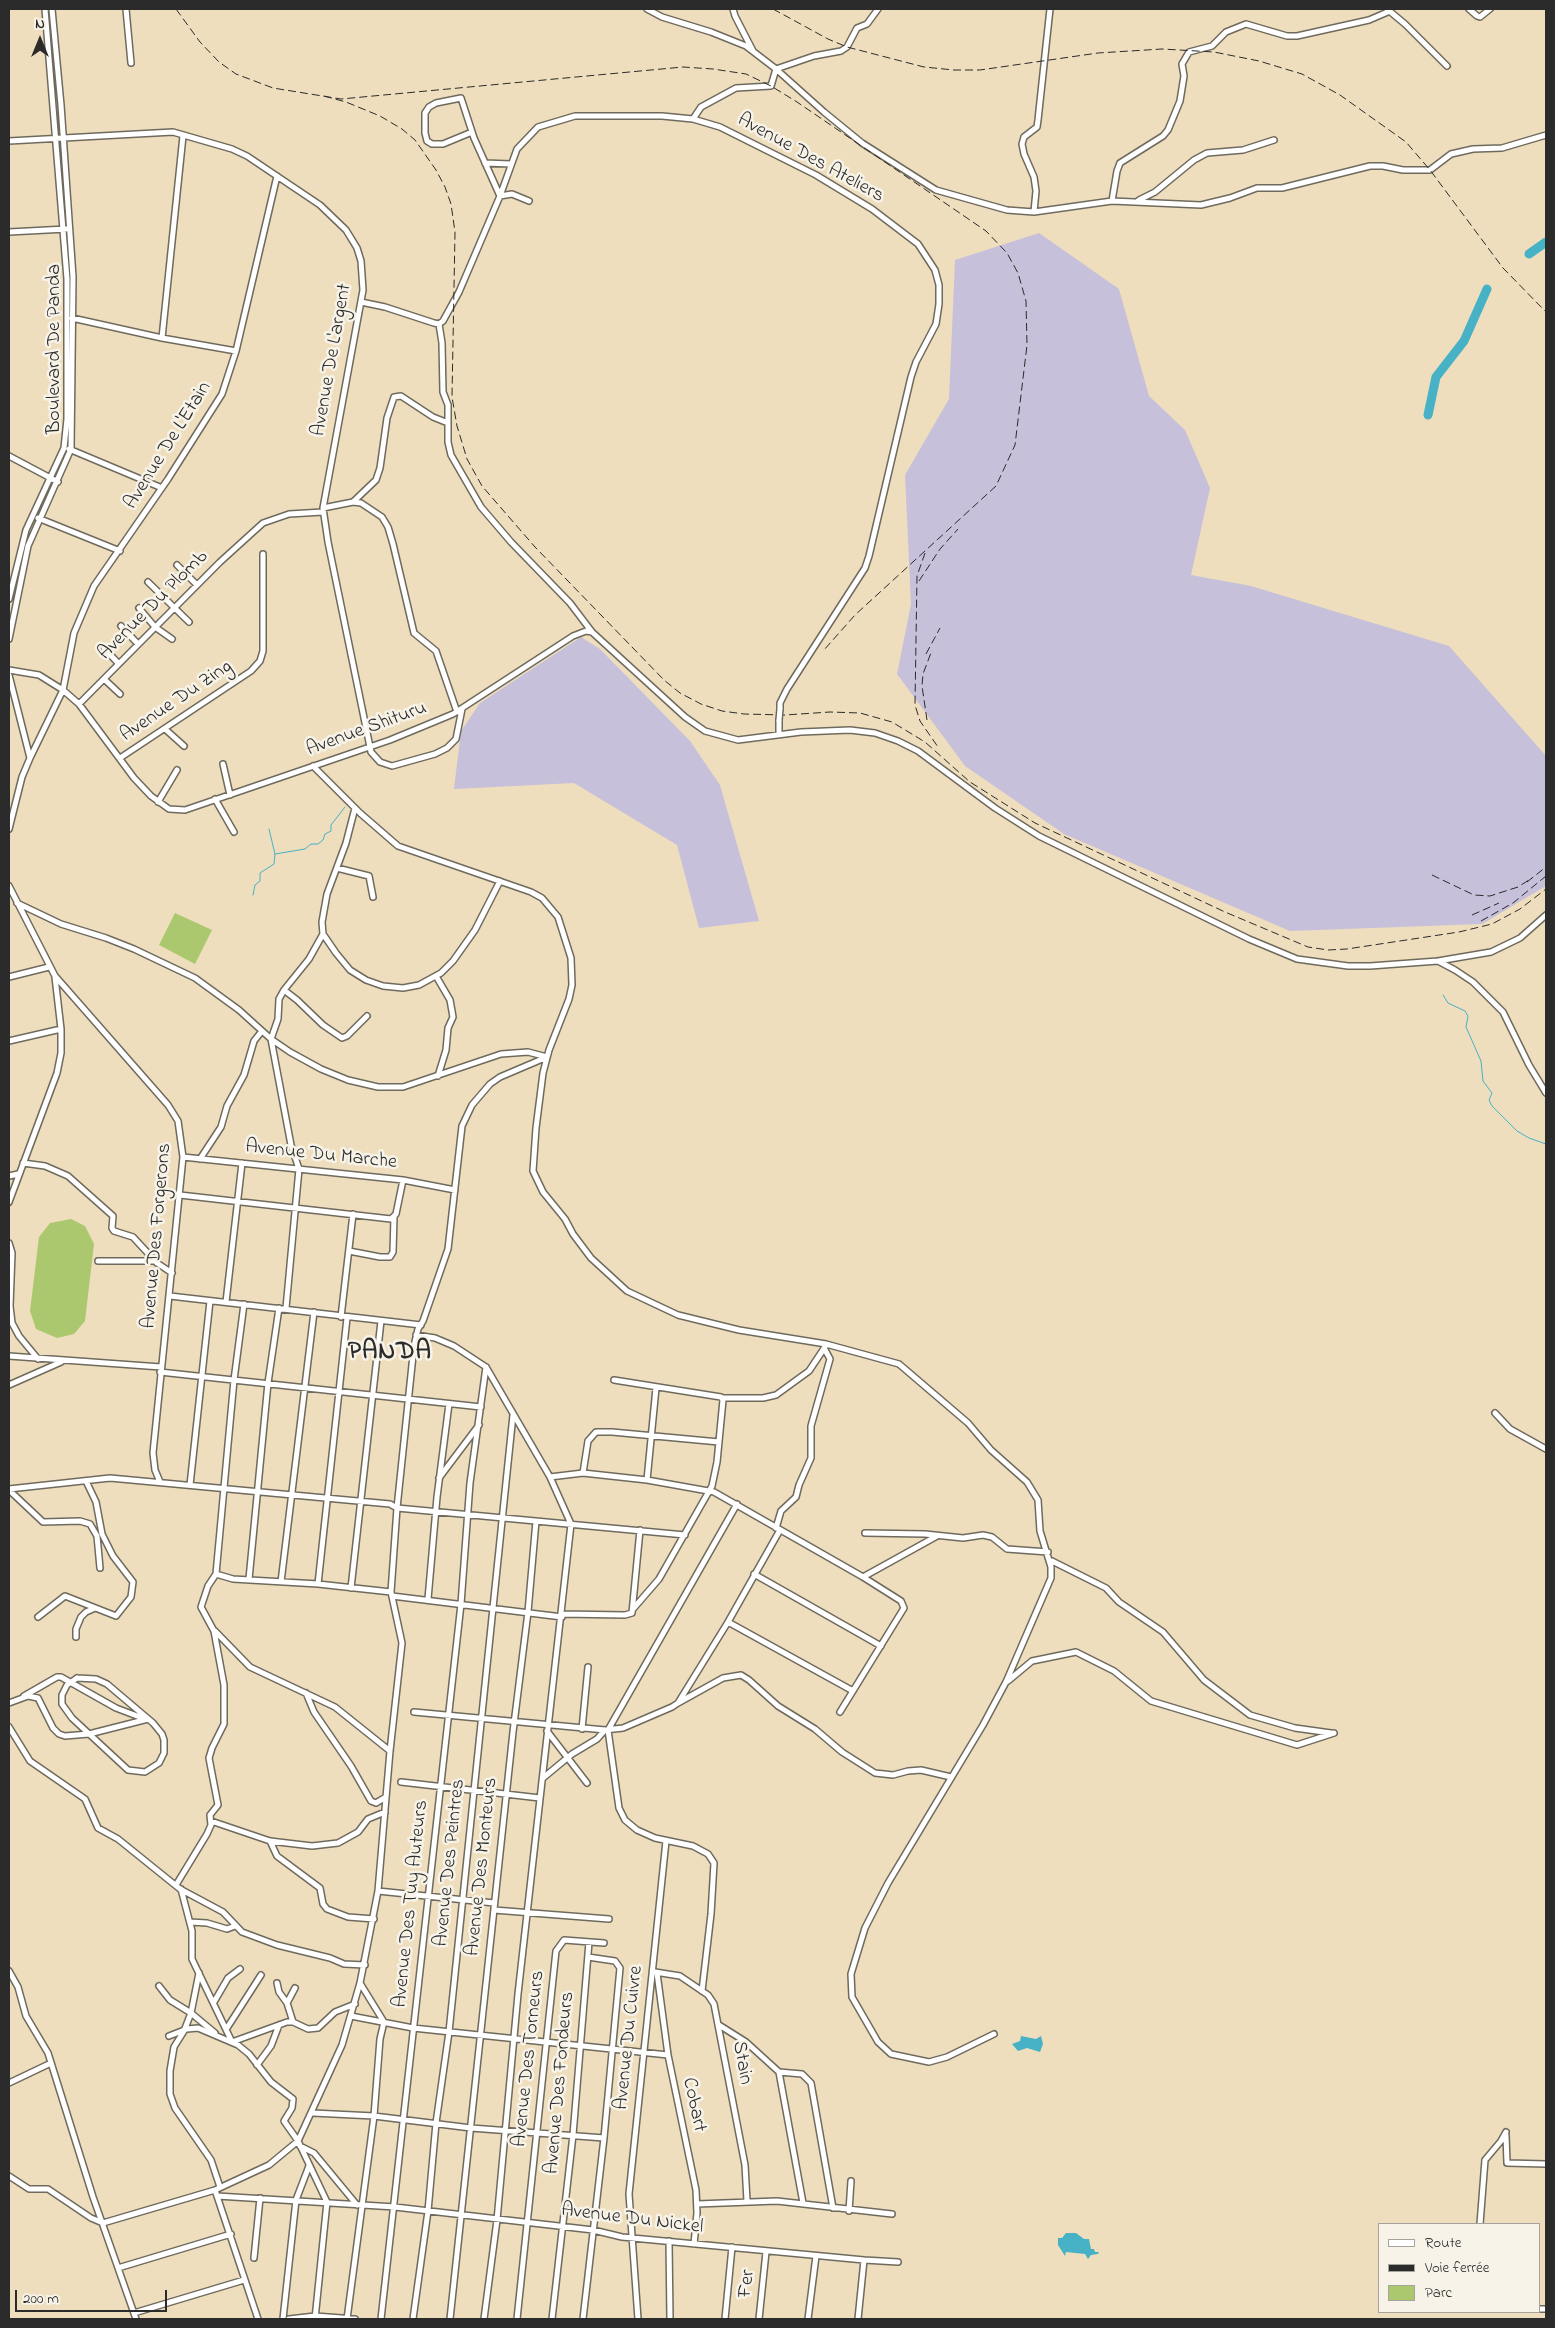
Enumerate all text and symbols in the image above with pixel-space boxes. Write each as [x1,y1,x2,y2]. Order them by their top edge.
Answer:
text: N [35,14,45,35]
north arrow [15,15,65,65]
street label: Avenue Des Ateliers [732,109,888,209]
street label: Boulevard De Panda [44,264,68,434]
street label: Avenue De L'argent [308,282,358,438]
street label: Avenue De L'Etain [120,378,218,514]
street label: Avenue Du Plomb [94,546,214,666]
street label: Avenue Du Zing [117,656,237,748]
street label: Avenue Shituru [303,697,431,763]
street label: Avenue Du Marche [244,1136,398,1176]
street label: Avenue Des Forgerons [138,1142,178,1330]
district label: PANDA [347,1339,433,1369]
street label: Avenue Des Monteurs [462,1777,504,1957]
street label: Avenue Des Peintres [430,1778,472,1948]
street label: Avenue Des Tuy Auteurs [389,1799,435,2009]
street label: Avenue Du Cuivre [611,1965,649,2111]
street label: Avenue Des Torneurs [509,1970,551,2148]
street label: Avenue Des Fondeurs [541,1991,581,2175]
street label: Stain [725,2039,757,2087]
street label: Cobart [676,2076,710,2134]
street label: Avenue Du Nickel [560,2199,704,2241]
legend [1378,2223,1540,2313]
text: Route [1425,2232,1461,2254]
text: Voie ferrée [1425,2257,1489,2279]
street label: Fer [734,2269,762,2299]
scale bar [18,2280,170,2312]
text: Parc [1425,2282,1452,2304]
text: 200 m [23,2288,59,2310]

